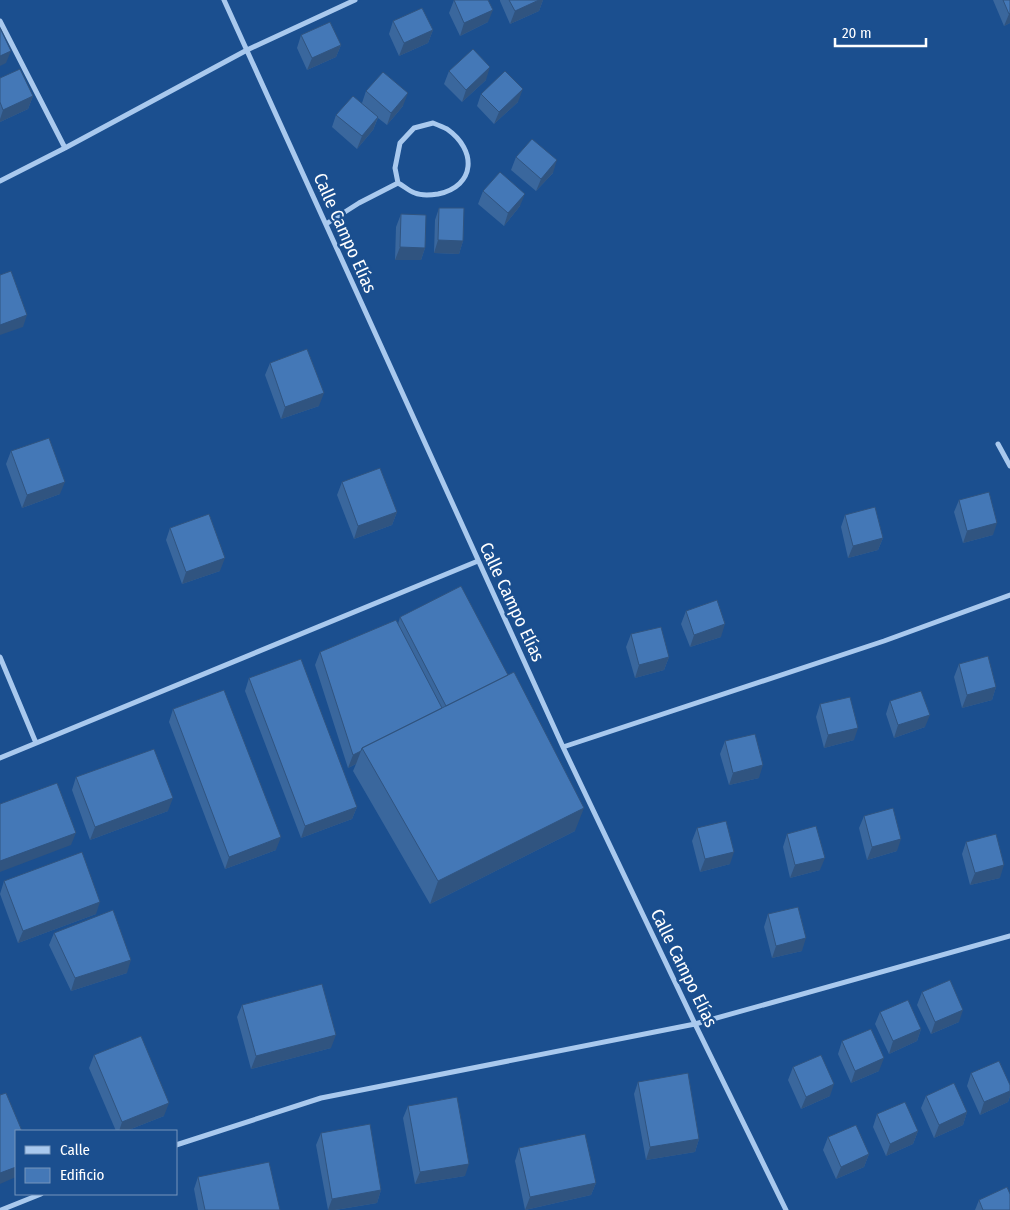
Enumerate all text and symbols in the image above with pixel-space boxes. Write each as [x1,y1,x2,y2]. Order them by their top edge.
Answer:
scale bar [835,15,926,47]
text: 20 m [842,24,872,42]
street label: Calle Campo Elías [309,170,381,297]
street label: Calle Campo Elías [475,539,549,665]
street label: Calle Campo Elías [646,905,722,1031]
legend [15,1130,178,1195]
text: Calle [60,1141,90,1159]
text: Edificio [60,1166,105,1184]

